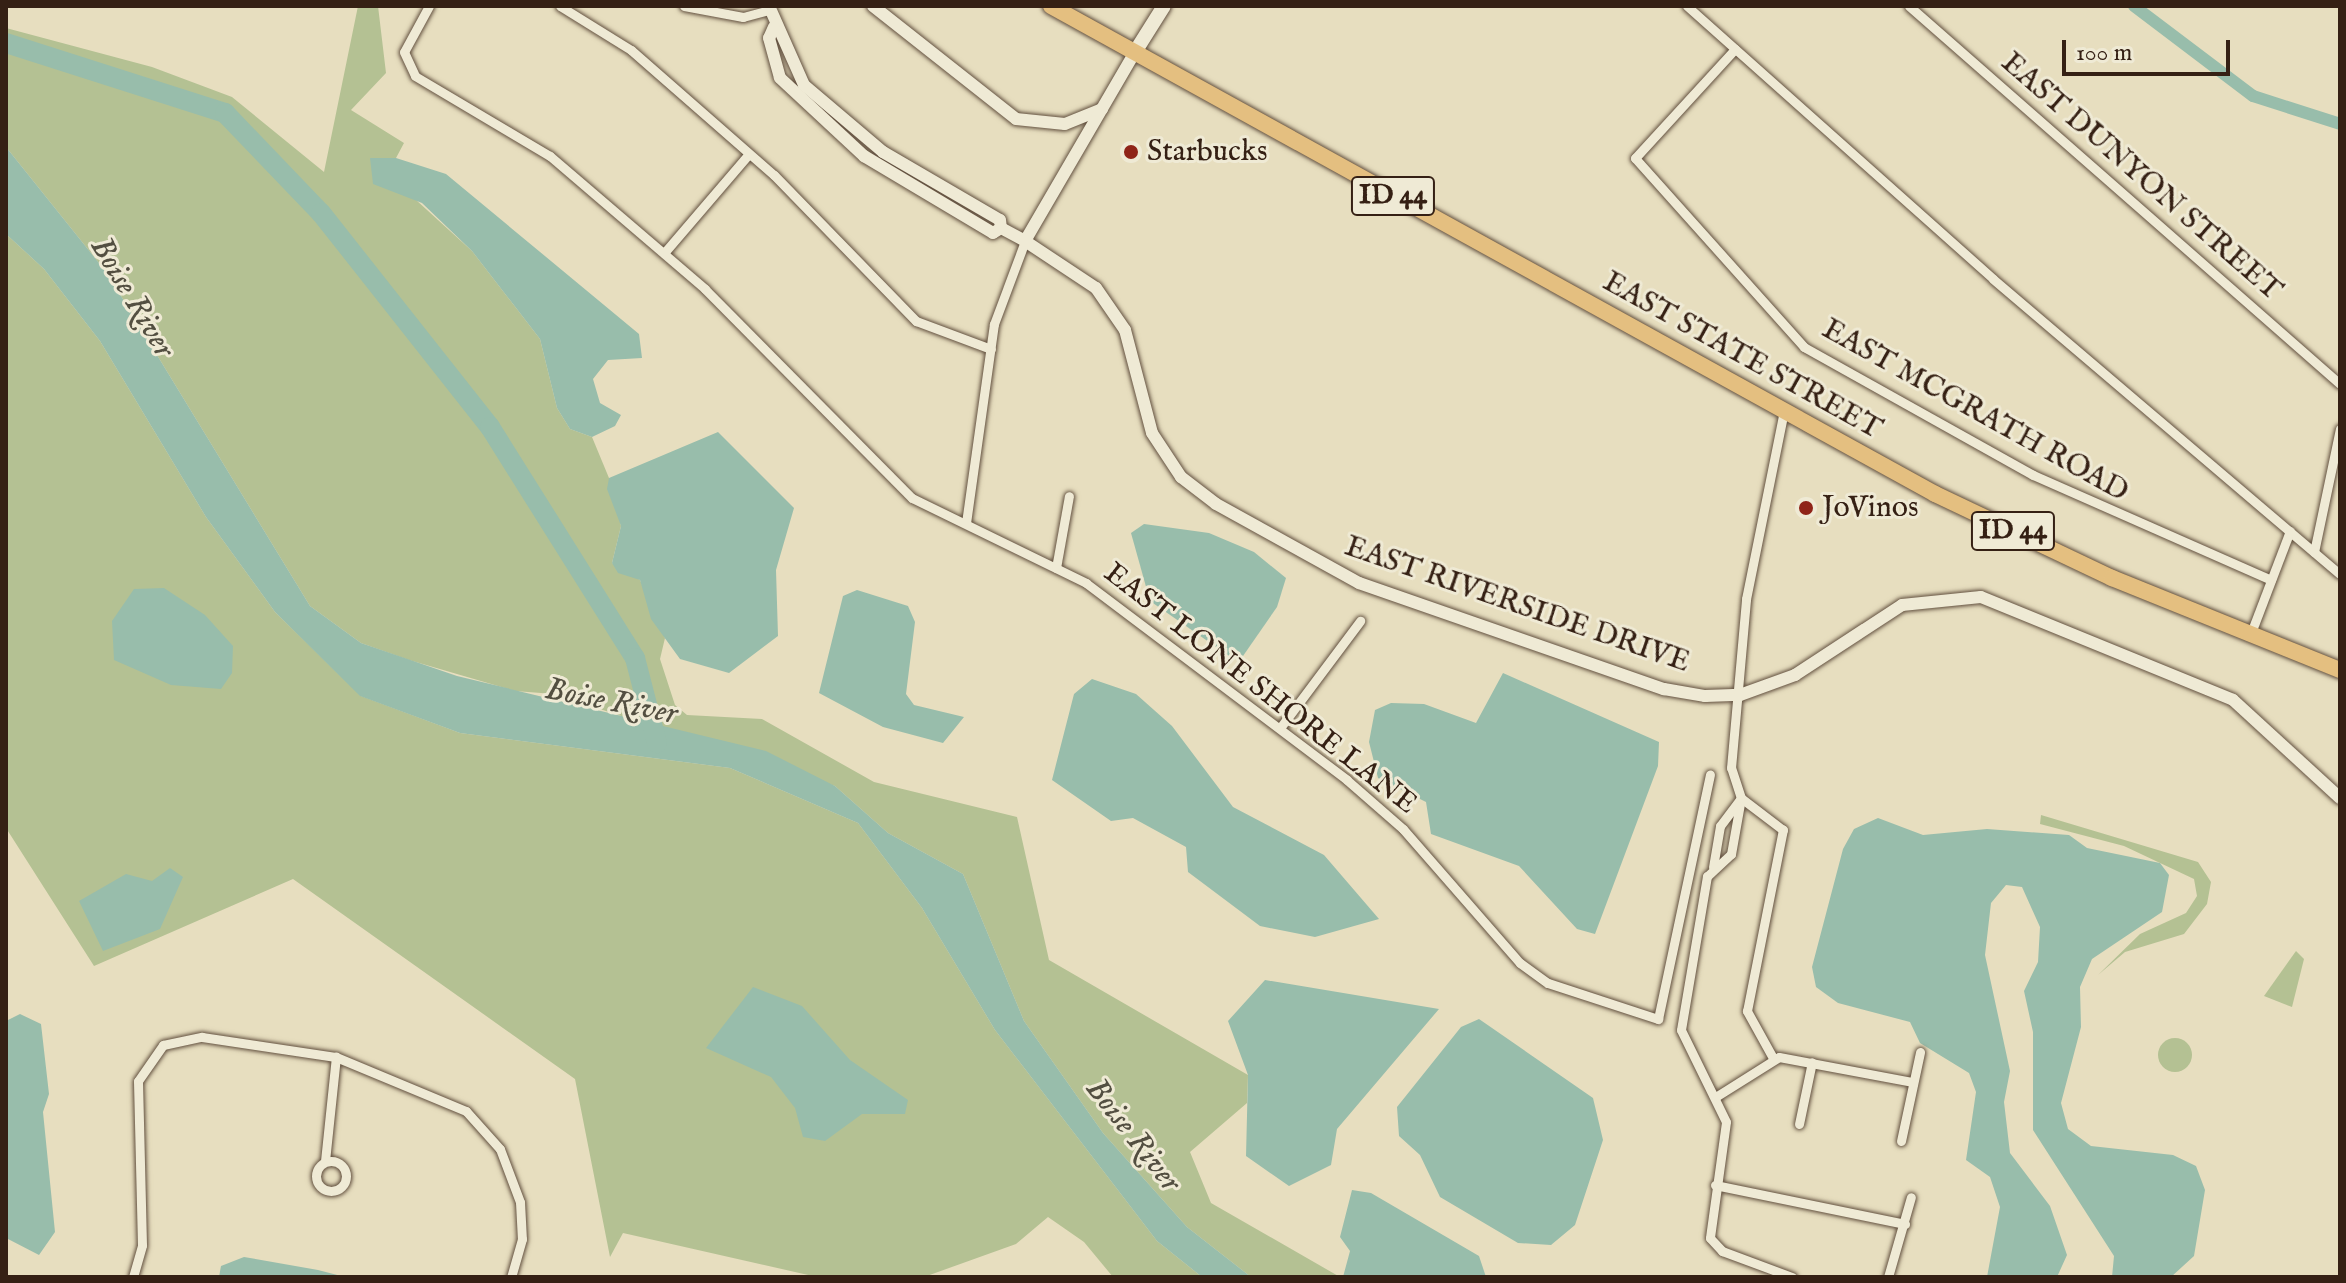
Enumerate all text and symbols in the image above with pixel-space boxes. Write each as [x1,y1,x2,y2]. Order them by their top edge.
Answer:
scale bar [2066,24,2234,74]
text: 100 m [2076,38,2132,69]
street label: EAST DUNYON STREET [1993,45,2289,309]
place label: Starbucks [1147,134,1268,170]
marker: Starbucks [1122,143,1140,161]
road number: ID 44 [1349,172,1437,220]
water label: Boise River [80,231,182,365]
street label: EAST STATE STREET [1596,264,1888,448]
street label: EAST MCGRATH ROAD [1815,312,2135,510]
place label: JoVinos [1822,490,1919,526]
marker: JoVinos [1797,499,1815,517]
road number: ID 44 [1969,507,2057,555]
street label: EAST RIVERSIDE DRIVE [1340,529,1694,681]
street label: EAST LONE SHORE LANE [1096,556,1424,822]
water label: Boise River [542,671,680,735]
water label: Boise River [1076,1071,1188,1201]

